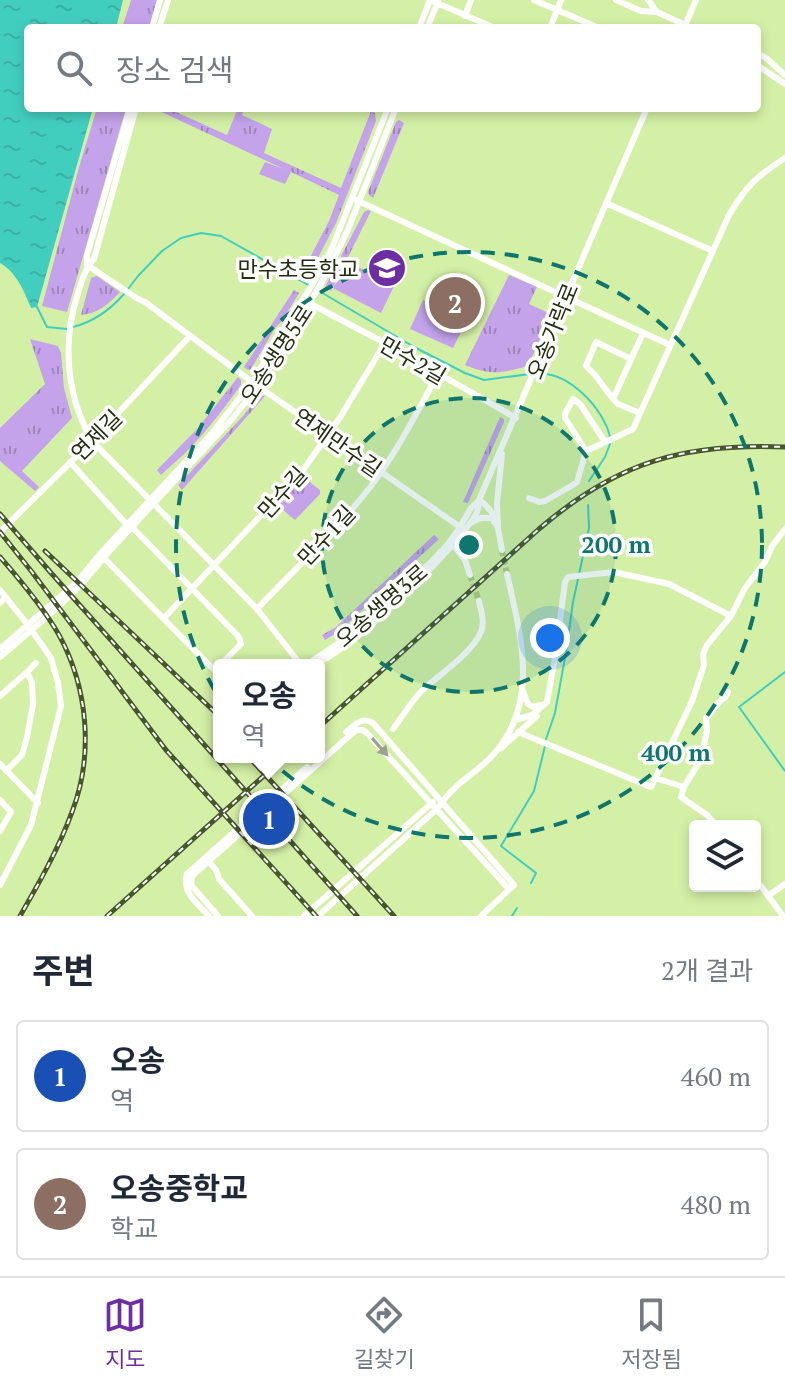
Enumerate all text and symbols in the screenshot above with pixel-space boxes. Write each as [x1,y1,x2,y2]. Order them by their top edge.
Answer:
search box [24,24,761,112]
icon: search [52,46,96,90]
text: 장소 검색 [116,50,234,90]
school or university icon: 만수초등학교 [366,247,408,289]
place label: 만수초등학교 [238,254,359,283]
pin: 2 [429,273,481,333]
street label: 오송가락로 [520,279,584,383]
street label: 오송생명5로 [233,299,319,409]
street label: 만수2길 [374,329,452,391]
street label: 연제만수길 [288,401,388,483]
street label: 연제길 [64,403,128,467]
street label: 만수길 [251,460,313,524]
street label: 만수1길 [291,499,361,571]
text: 200 m [581,528,651,560]
centre of rings [455,531,483,559]
street label: 오송생명3로 [329,557,433,653]
your location [530,618,570,658]
popup [213,659,325,763]
text: 오송 [241,675,297,715]
text: 역 [241,718,265,752]
text: 400 m [641,736,711,768]
one-way arrow [371,738,389,757]
pin: 1 [243,789,295,849]
map controls [689,820,761,892]
button: layers [689,820,761,892]
text: 주변 [32,948,95,993]
text: 2개 결과 [661,953,753,987]
text: 오송 [110,1040,165,1080]
text: 1 [53,1059,67,1093]
text: 460 m [681,1059,751,1093]
text: 역 [110,1083,134,1117]
text: 오송중학교 [110,1168,248,1208]
text: 2 [53,1187,67,1221]
text: 480 m [681,1187,751,1221]
text: 학교 [110,1211,158,1245]
tab: 지도 [103,1293,147,1373]
tab: 길찾기 [354,1293,414,1373]
tab: 저장됨 [621,1293,682,1373]

